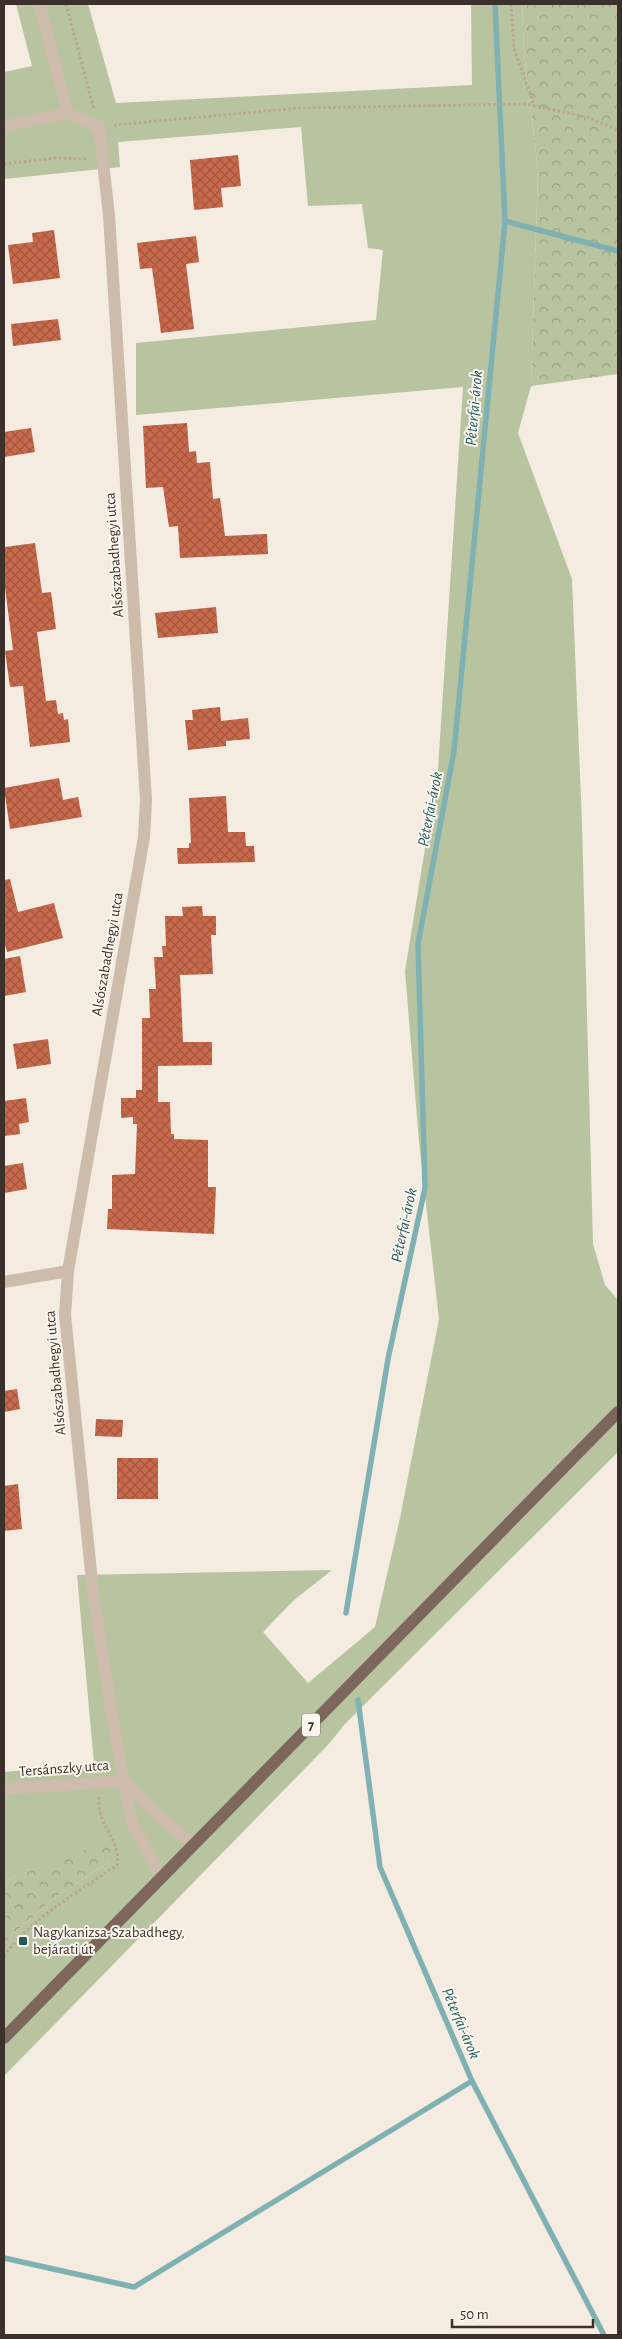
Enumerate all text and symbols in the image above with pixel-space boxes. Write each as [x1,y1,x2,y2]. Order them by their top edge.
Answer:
water label: Péterfai-árok [463,370,485,446]
street label: Alsószabadhegyi utca [103,492,126,618]
water label: Péterfai-árok [415,771,445,848]
street label: Alsószabadhegyi utca [89,891,126,1017]
water label: Péterfai-árok [388,1187,420,1264]
street label: Alsószabadhegyi utca [43,1310,68,1436]
road number: 7 [302,1714,320,1736]
street label: Tersánszky utca [18,1758,110,1779]
place label: Nagykanizsa-Szabadhegy, bejárati út [33,1925,185,1957]
marker: Nagykanizsa-Szabadhegy, bejárati út [17,1935,29,1947]
water label: Péterfai-árok [439,1986,483,2061]
scale bar [452,2296,593,2328]
text: 50 m [460,2307,489,2322]

